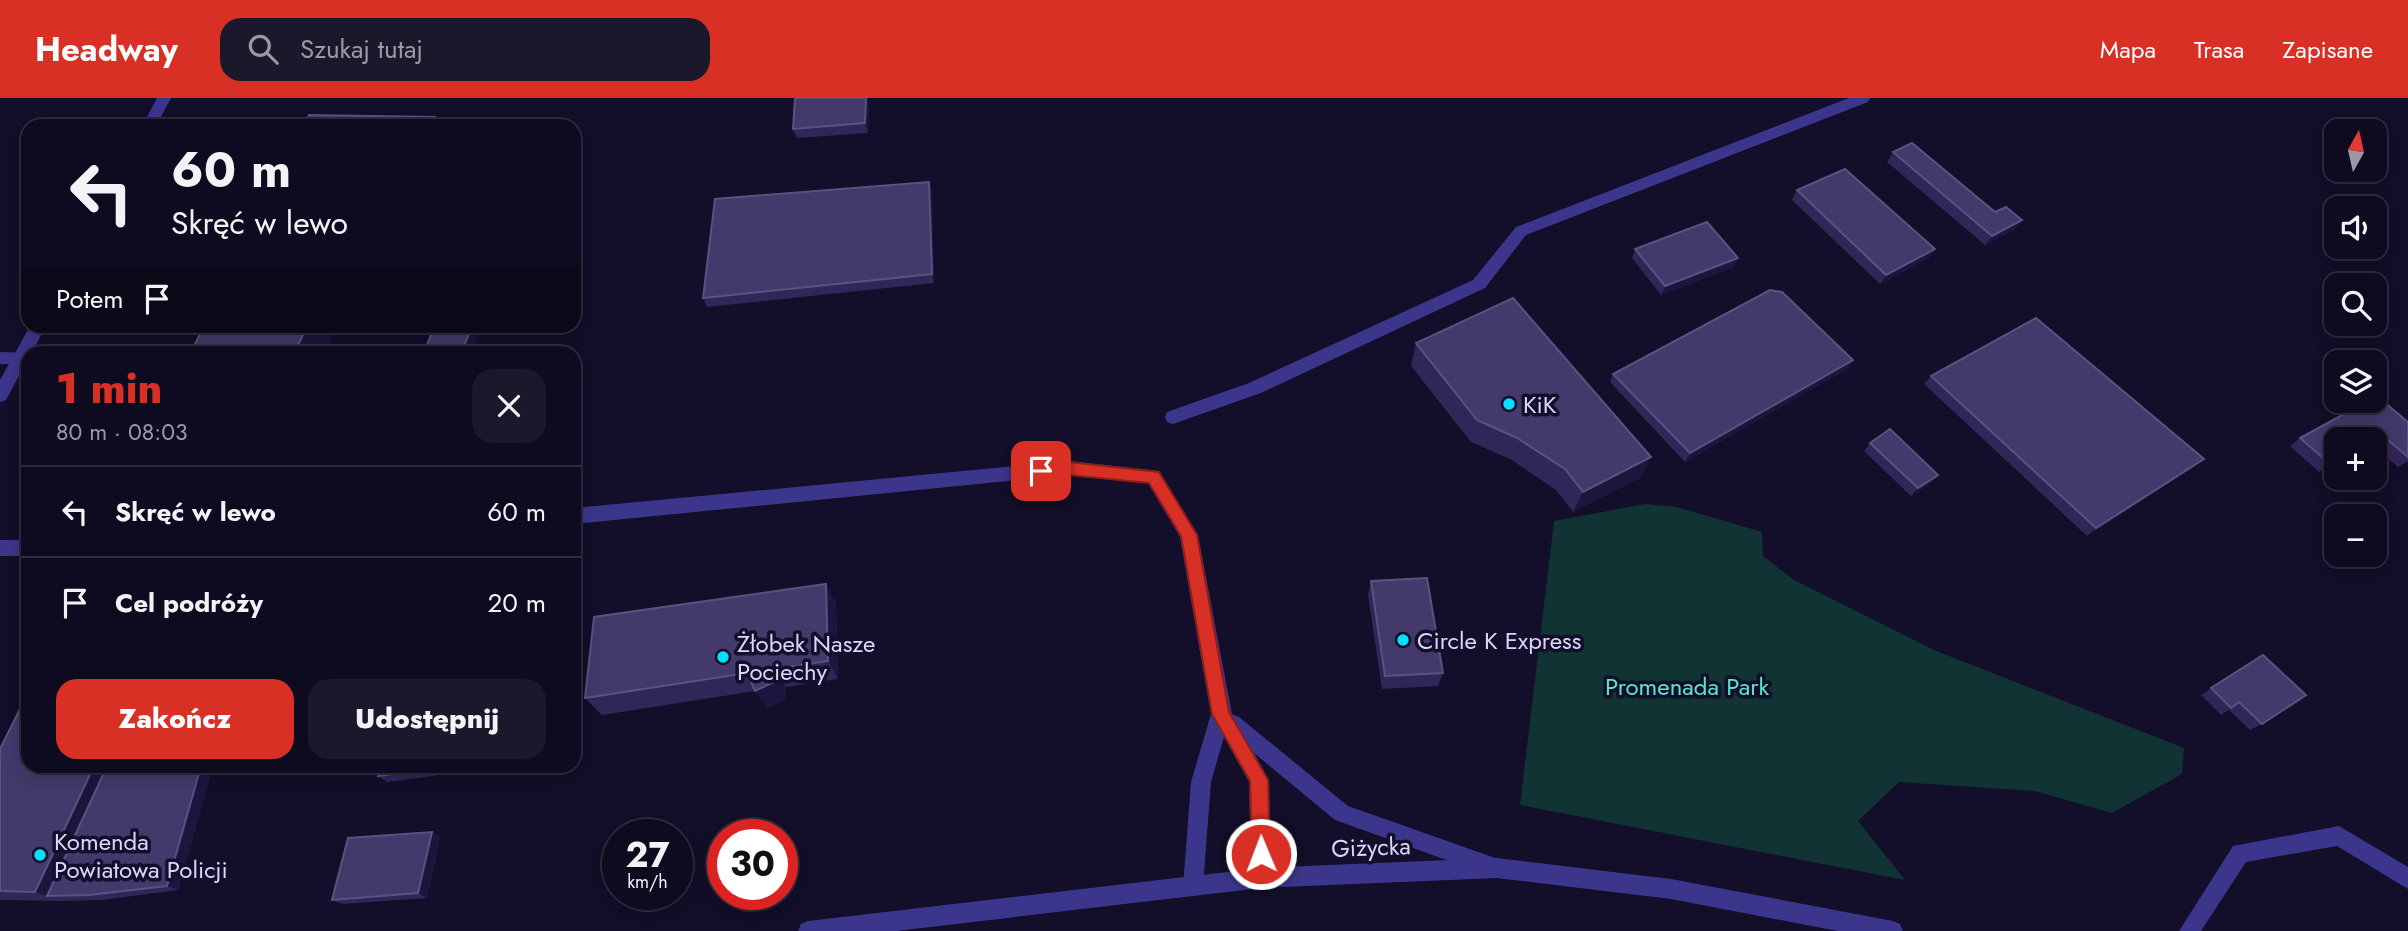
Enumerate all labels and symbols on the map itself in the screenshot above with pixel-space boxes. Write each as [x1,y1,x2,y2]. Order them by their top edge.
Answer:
north arrow [2324,119,2387,182]
place label: KiK [1523,387,1557,422]
marker: KiK [1501,396,1517,412]
pin [1011,441,1071,501]
place label: Circle K Express [1417,623,1581,658]
place label: Żłobek Nasze Pociechy [737,626,875,689]
marker: Circle K Express [1395,632,1411,648]
marker: Żłobek Nasze Pociechy [715,649,731,665]
park label: Promenada Park [1605,669,1769,704]
position arrow [1224,817,1298,891]
speed limit sign: 30 [707,819,798,910]
place label: Komenda Powiatowa Policji [54,824,228,887]
street label: Giżycka [1331,828,1411,866]
marker: Komenda Powiatowa Policji [32,847,48,863]

